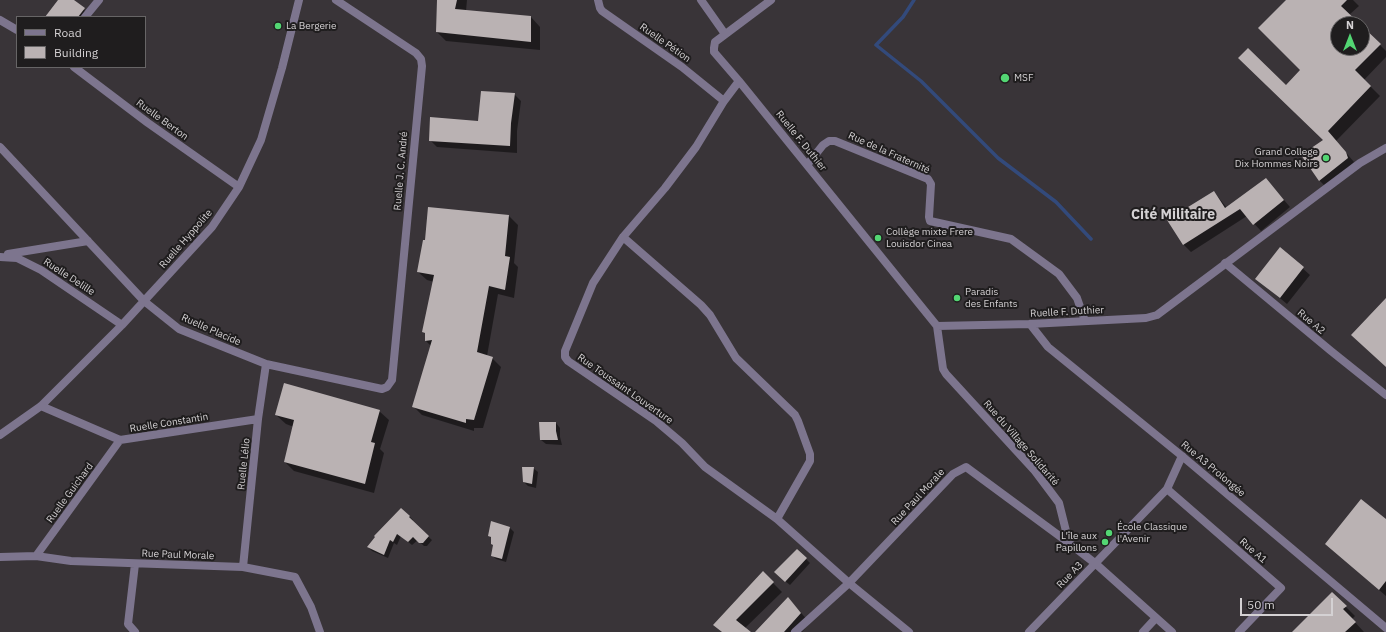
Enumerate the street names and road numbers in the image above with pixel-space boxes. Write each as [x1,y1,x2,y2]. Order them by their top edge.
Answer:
street label: Ruelle Pétion [637,21,693,65]
street label: Ruelle Berton [134,97,190,143]
street label: Ruelle F. Duthier [773,109,829,173]
street label: Rue de la Fraternité [846,130,932,176]
street label: Ruelle J. C. André [392,131,410,211]
street label: Ruelle Hyppolite [157,207,215,271]
street label: Ruelle Delille [41,256,97,298]
street label: Ruelle F. Duthier [1030,304,1104,320]
street label: Rue A2 [1295,307,1327,337]
street label: Ruelle Placide [179,312,243,348]
street label: Rue Toussaint Louverture [575,351,675,427]
street label: Rue du Village Solidarité [981,398,1061,488]
street label: Ruelle Constantin [129,411,209,435]
street label: Ruelle Lélio [235,438,253,490]
street label: Rue A3 Prolongée [1178,439,1248,499]
street label: Ruelle Guichard [44,461,96,525]
street label: Rue Paul Morale [889,466,947,528]
street label: Rue A1 [1237,536,1269,566]
street label: Rue Paul Morale [141,548,215,562]
street label: Rue A3 [1054,559,1086,591]

